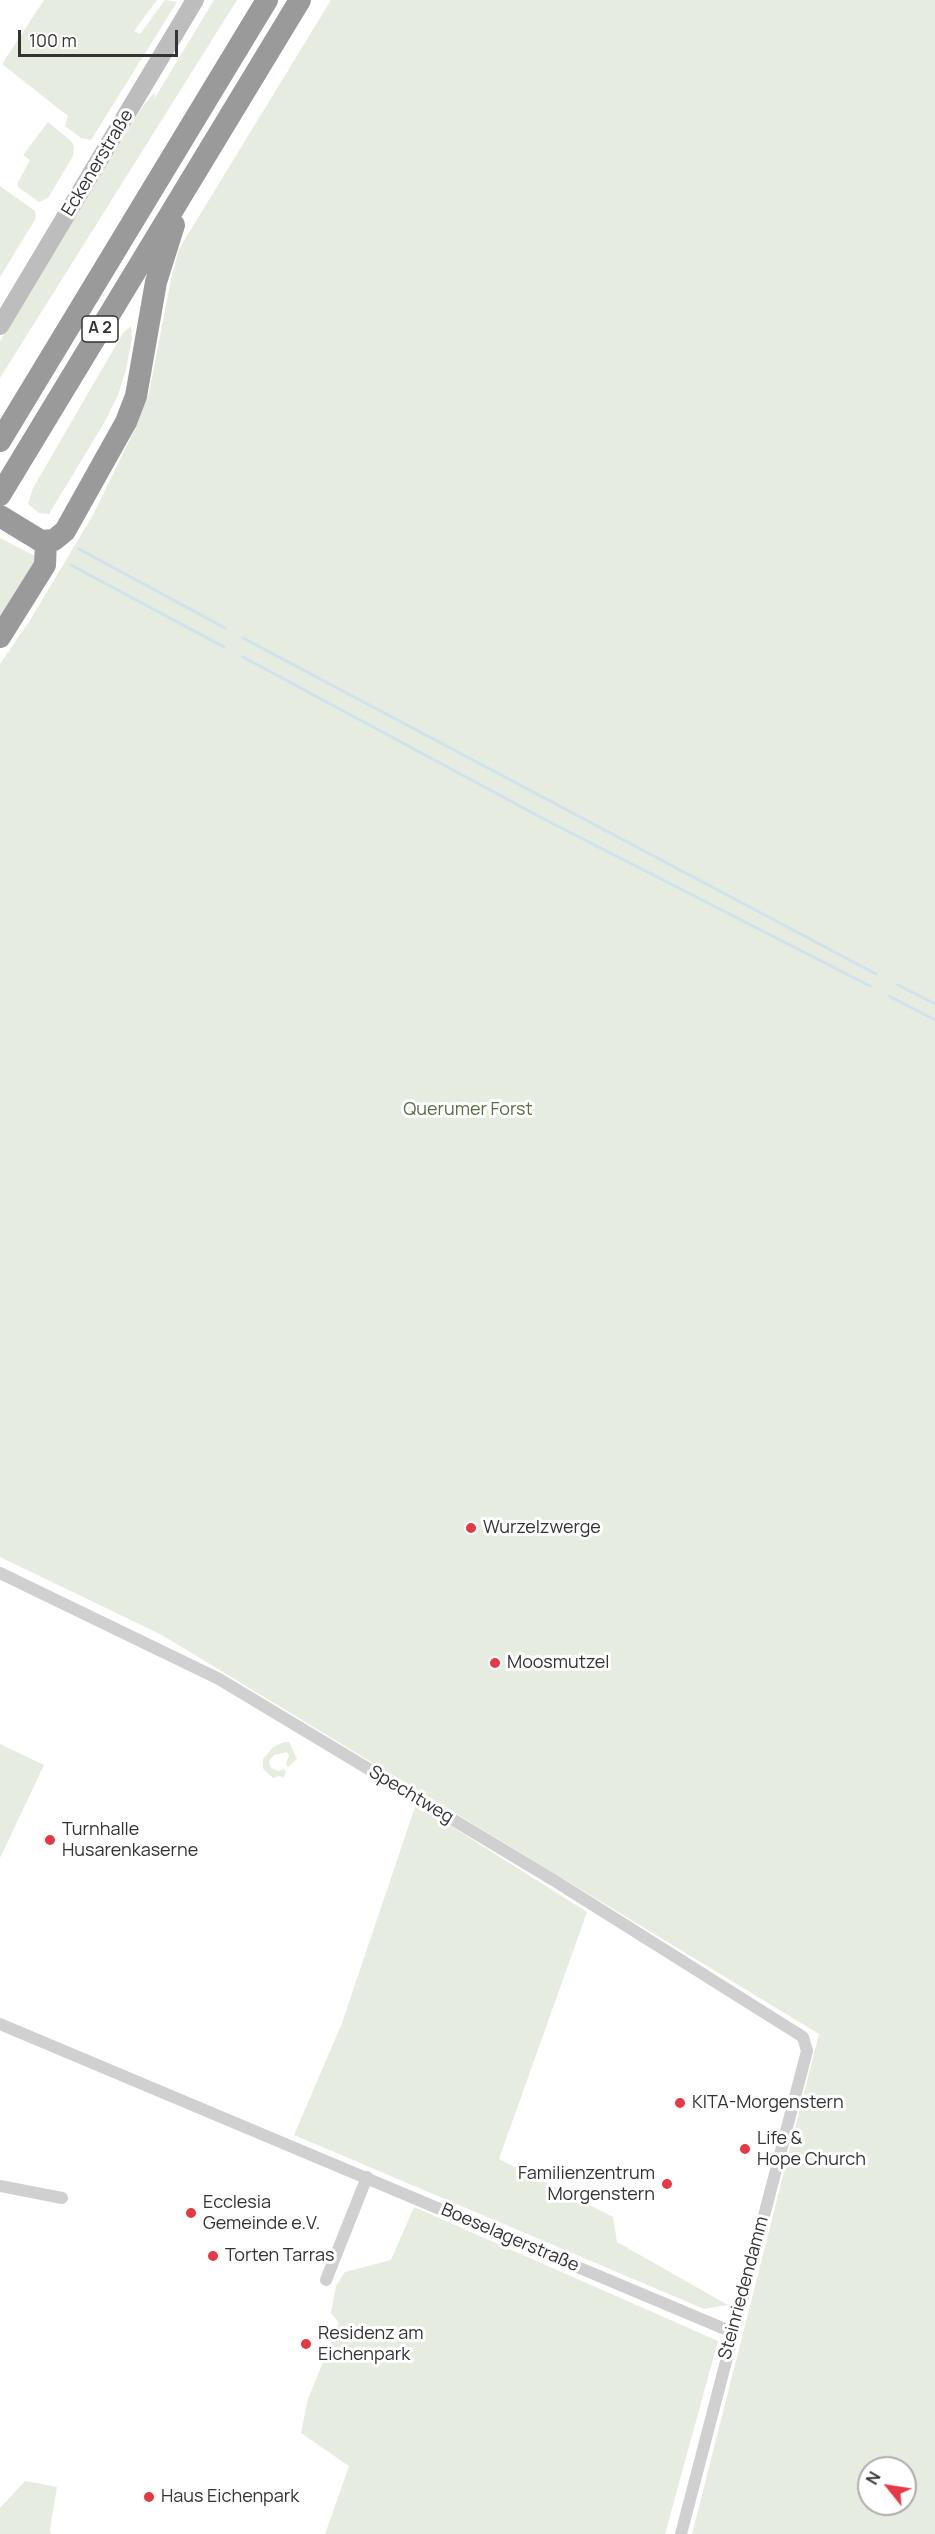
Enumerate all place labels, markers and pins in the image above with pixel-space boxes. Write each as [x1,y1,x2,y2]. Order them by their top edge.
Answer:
place label: Wurzelzwerge [483,1517,601,1539]
marker: Wurzelzwerge [464,1521,478,1535]
place label: Moosmutzel [507,1652,609,1674]
marker: Moosmutzel [488,1656,502,1670]
place label: Turnhalle Husarenkaserne [62,1819,198,1862]
marker: Turnhalle Husarenkaserne [43,1833,57,1847]
place label: KITA-Morgenstern [692,2092,844,2114]
marker: KITA-Morgenstern [673,2096,687,2110]
place label: Life & Hope Church [757,2128,866,2170]
marker: Life & Hope Church [738,2142,752,2156]
place label: Familienzentrum Morgenstern [518,2163,655,2206]
marker: Familienzentrum Morgenstern [660,2177,674,2191]
place label: Ecclesia Gemeinde e.V. [203,2192,320,2234]
marker: Ecclesia Gemeinde e.V. [184,2206,198,2220]
place label: Torten Tarras [225,2245,334,2267]
marker: Torten Tarras [206,2249,220,2263]
place label: Residenz am Eichenpark [318,2323,424,2366]
marker: Residenz am Eichenpark [299,2337,313,2351]
place label: Haus Eichenpark [161,2486,299,2508]
marker: Haus Eichenpark [142,2490,156,2504]

